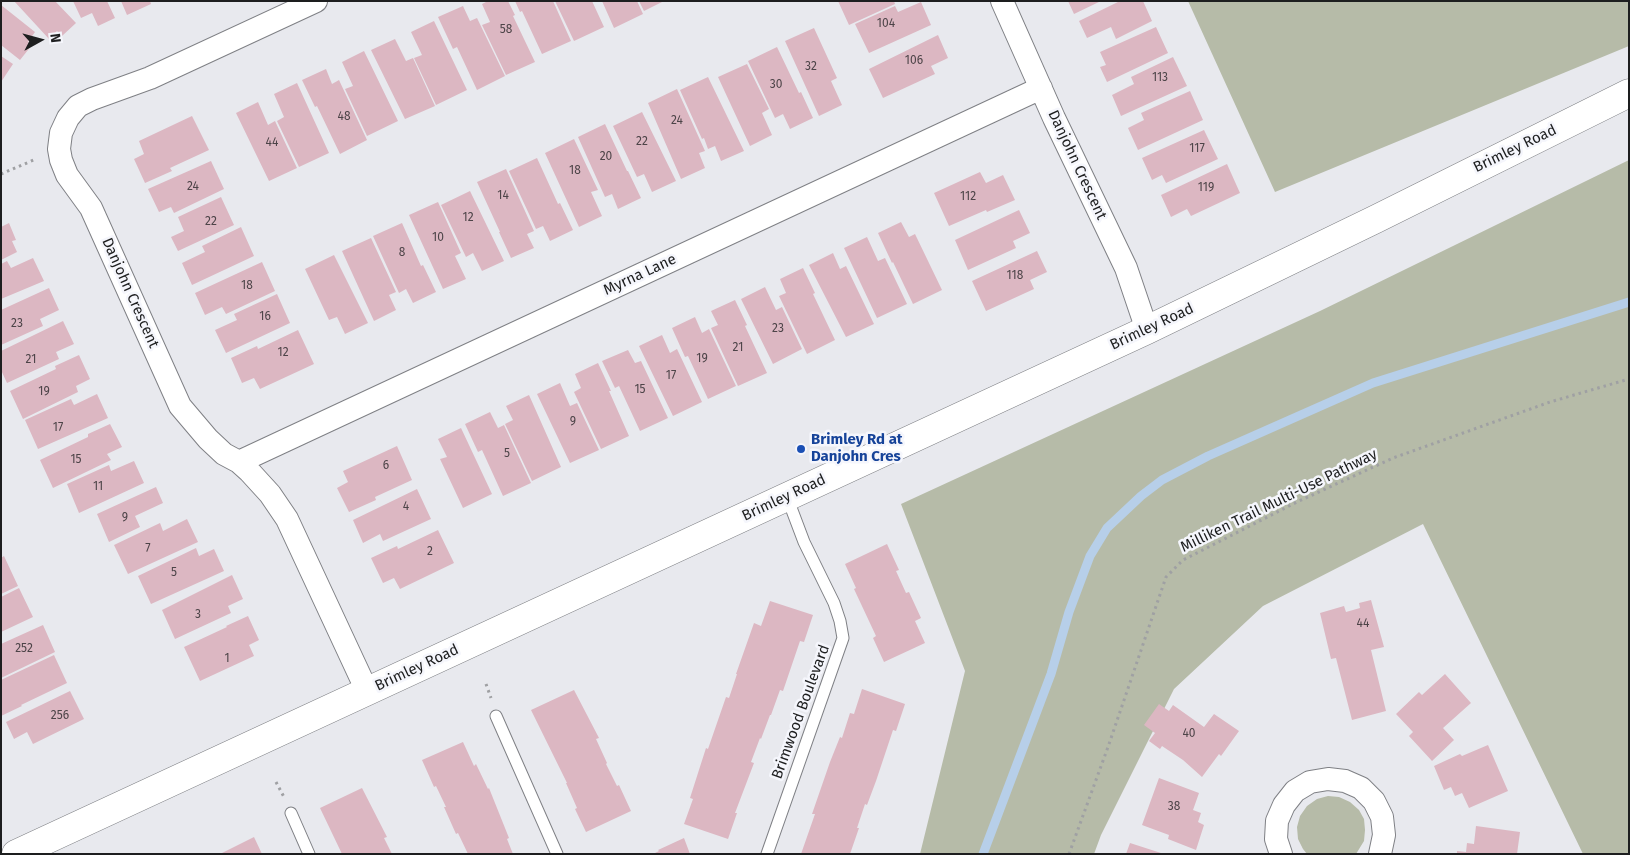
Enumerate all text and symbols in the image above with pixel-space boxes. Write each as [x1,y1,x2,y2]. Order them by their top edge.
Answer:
north arrow [15,15,65,65]
house number: 104 [877,17,895,31]
house number: 58 [500,23,512,37]
text: N [46,32,64,44]
house number: 106 [905,54,923,68]
house number: 32 [805,60,817,74]
house number: 113 [1152,71,1168,85]
house number: 30 [770,78,782,92]
street label: Danjohn Crescent [1044,107,1110,223]
house number: 48 [338,110,350,124]
house number: 24 [671,114,683,128]
street label: Brimley Road [1470,121,1560,177]
house number: 22 [636,135,648,149]
house number: 44 [266,136,278,150]
house number: 117 [1189,142,1205,156]
house number: 20 [600,150,612,164]
house number: 18 [569,164,581,178]
house number: 24 [187,180,199,194]
house number: 119 [1198,181,1214,195]
house number: 14 [497,189,509,203]
house number: 112 [960,190,976,204]
house number: 12 [462,211,474,225]
house number: 22 [205,215,217,229]
house number: 10 [432,231,444,245]
street label: Danjohn Crescent [98,235,162,351]
house number: 8 [399,246,405,260]
street label: Myrna Lane [601,250,679,300]
house number: 118 [1007,269,1023,283]
house number: 18 [241,279,253,293]
street label: Brimley Road [1107,300,1197,354]
house number: 16 [259,310,271,324]
house number: 23 [11,317,23,331]
house number: 23 [772,322,784,336]
house number: 21 [733,341,743,355]
house number: 12 [277,346,289,360]
house number: 19 [696,352,708,366]
house number: 21 [26,353,36,367]
house number: 17 [666,369,676,383]
house number: 15 [634,383,646,397]
house number: 19 [38,385,50,399]
house number: 9 [570,415,576,429]
house number: 17 [53,421,63,435]
place label: Brimley Rd at Danjohn Cres [811,431,903,466]
marker: Brimley Rd at Danjohn Cres [795,443,807,455]
street label: Milliken Trail Multi-Use Pathway [1178,445,1380,557]
house number: 5 [504,447,510,461]
house number: 15 [70,453,82,467]
house number: 6 [383,459,389,473]
street label: Brimley Road [739,471,829,525]
house number: 11 [93,480,103,494]
house number: 4 [403,500,409,514]
house number: 9 [122,511,128,525]
house number: 7 [145,542,151,556]
house number: 2 [427,545,433,559]
house number: 5 [171,566,177,580]
house number: 3 [195,608,201,622]
house number: 44 [1357,617,1369,631]
street label: Brimley Road [372,641,462,695]
house number: 252 [15,642,33,656]
street label: Brimwood Boulevard [768,642,834,782]
house number: 1 [224,652,230,666]
house number: 256 [51,709,69,723]
house number: 40 [1182,727,1196,741]
house number: 38 [1168,800,1180,814]

